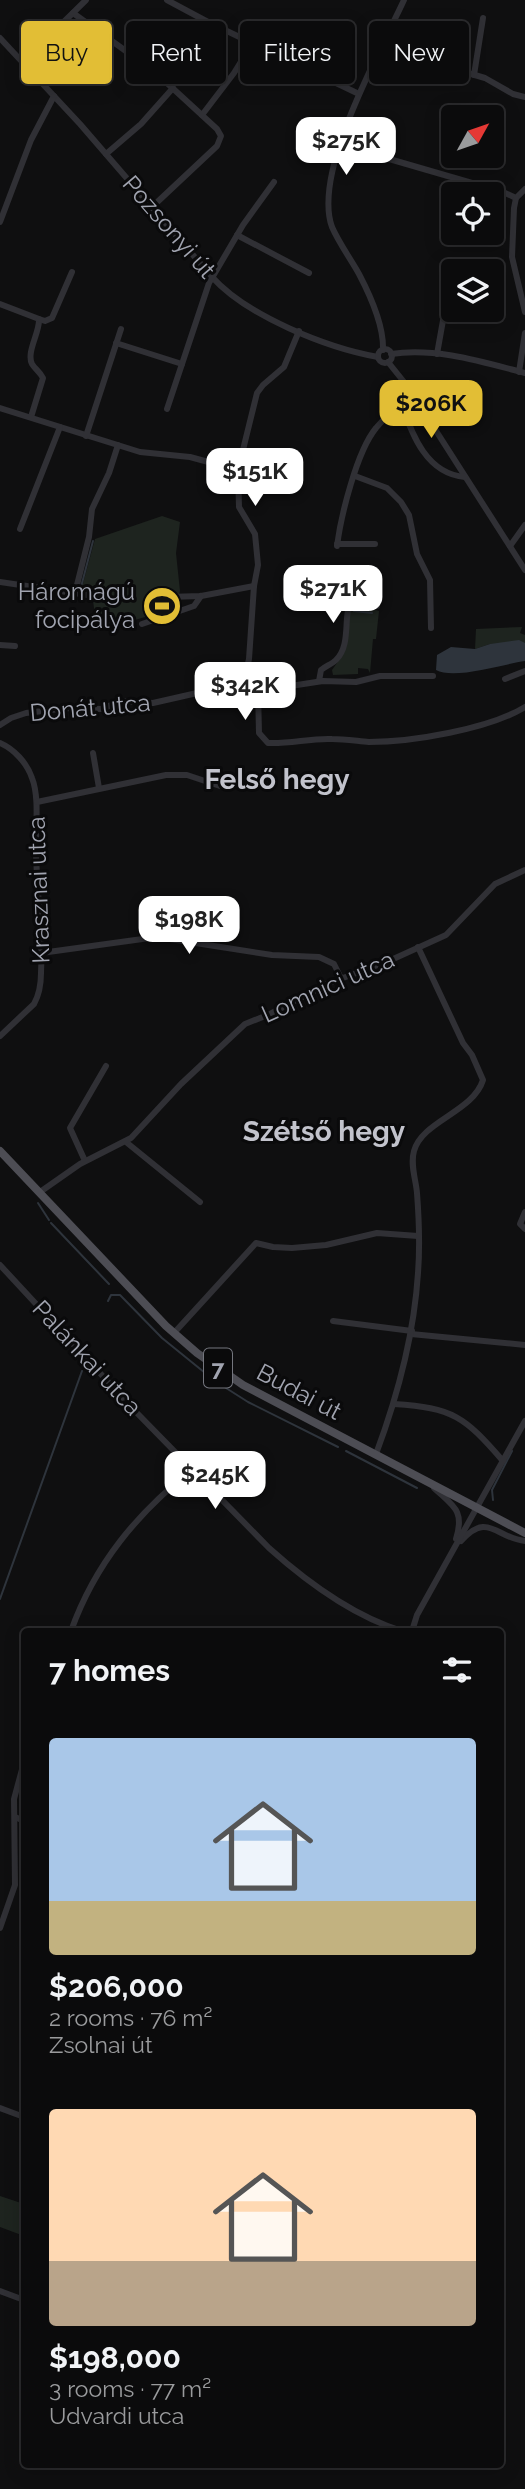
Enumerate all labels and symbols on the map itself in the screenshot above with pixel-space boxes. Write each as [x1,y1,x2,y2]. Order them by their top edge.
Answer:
north arrow [441,105,504,168]
pin: $275K [297,118,395,177]
street label: Pozsonyi út [117,169,222,284]
pin: $206K [382,380,480,440]
pin: $151K [206,448,304,508]
pin: $271K [284,566,382,625]
place label: Háromágú focipálya [18,577,135,634]
sports icon: Háromágú focipálya [141,585,183,627]
pin: $342K [196,662,294,722]
street label: Donát utca [28,688,151,727]
district label: Felső hegy [204,763,350,796]
street label: Krasznai utca [21,816,56,964]
pin: $198K [140,897,238,956]
street label: Lomnici utca [257,944,399,1029]
district label: Szétső hegy [243,1115,406,1148]
street label: Palánkai utca [27,1294,148,1421]
road number: 7 [204,1348,232,1387]
street label: Budai út [252,1357,347,1426]
pin: $245K [166,1452,264,1511]

